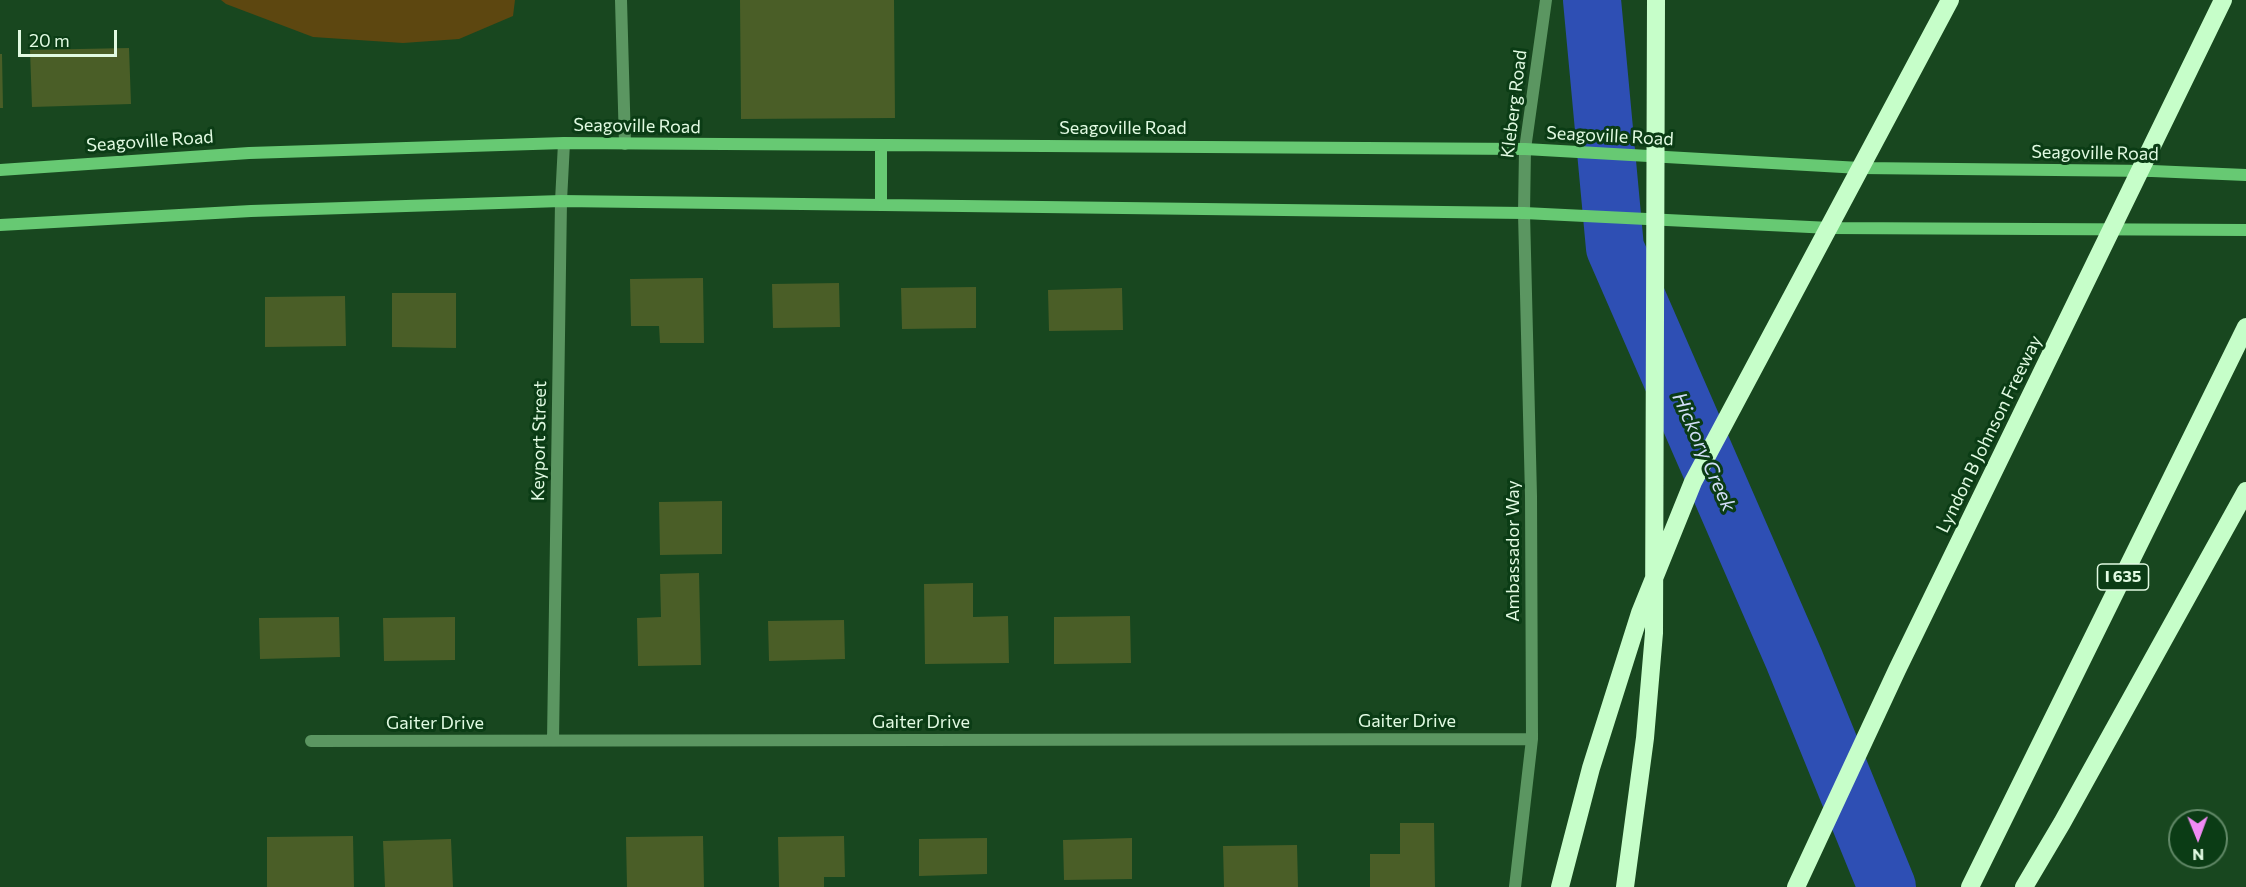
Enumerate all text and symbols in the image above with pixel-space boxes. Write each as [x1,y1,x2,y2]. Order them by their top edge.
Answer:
scale bar [21,18,120,56]
text: 20 m [29,29,70,51]
street label: Kleberg Road [1497,49,1531,159]
street label: Seagoville Road [573,114,701,138]
street label: Seagoville Road [1059,117,1187,139]
street label: Seagoville Road [1546,122,1674,150]
street label: Seagoville Road [86,126,214,156]
street label: Seagoville Road [2031,141,2159,165]
street label: Lyndon B Johnson Freeway [1932,332,2046,536]
street label: Keyport Street [527,381,551,501]
water label: Hickory Creek [1667,389,1741,515]
street label: Ambassador Way [1502,480,1524,622]
road number: I 635 [2098,564,2148,590]
street label: Gaiter Drive [1358,710,1456,732]
street label: Gaiter Drive [872,711,970,733]
street label: Gaiter Drive [386,712,484,734]
north arrow [2168,809,2228,869]
text: N [2192,846,2204,865]

